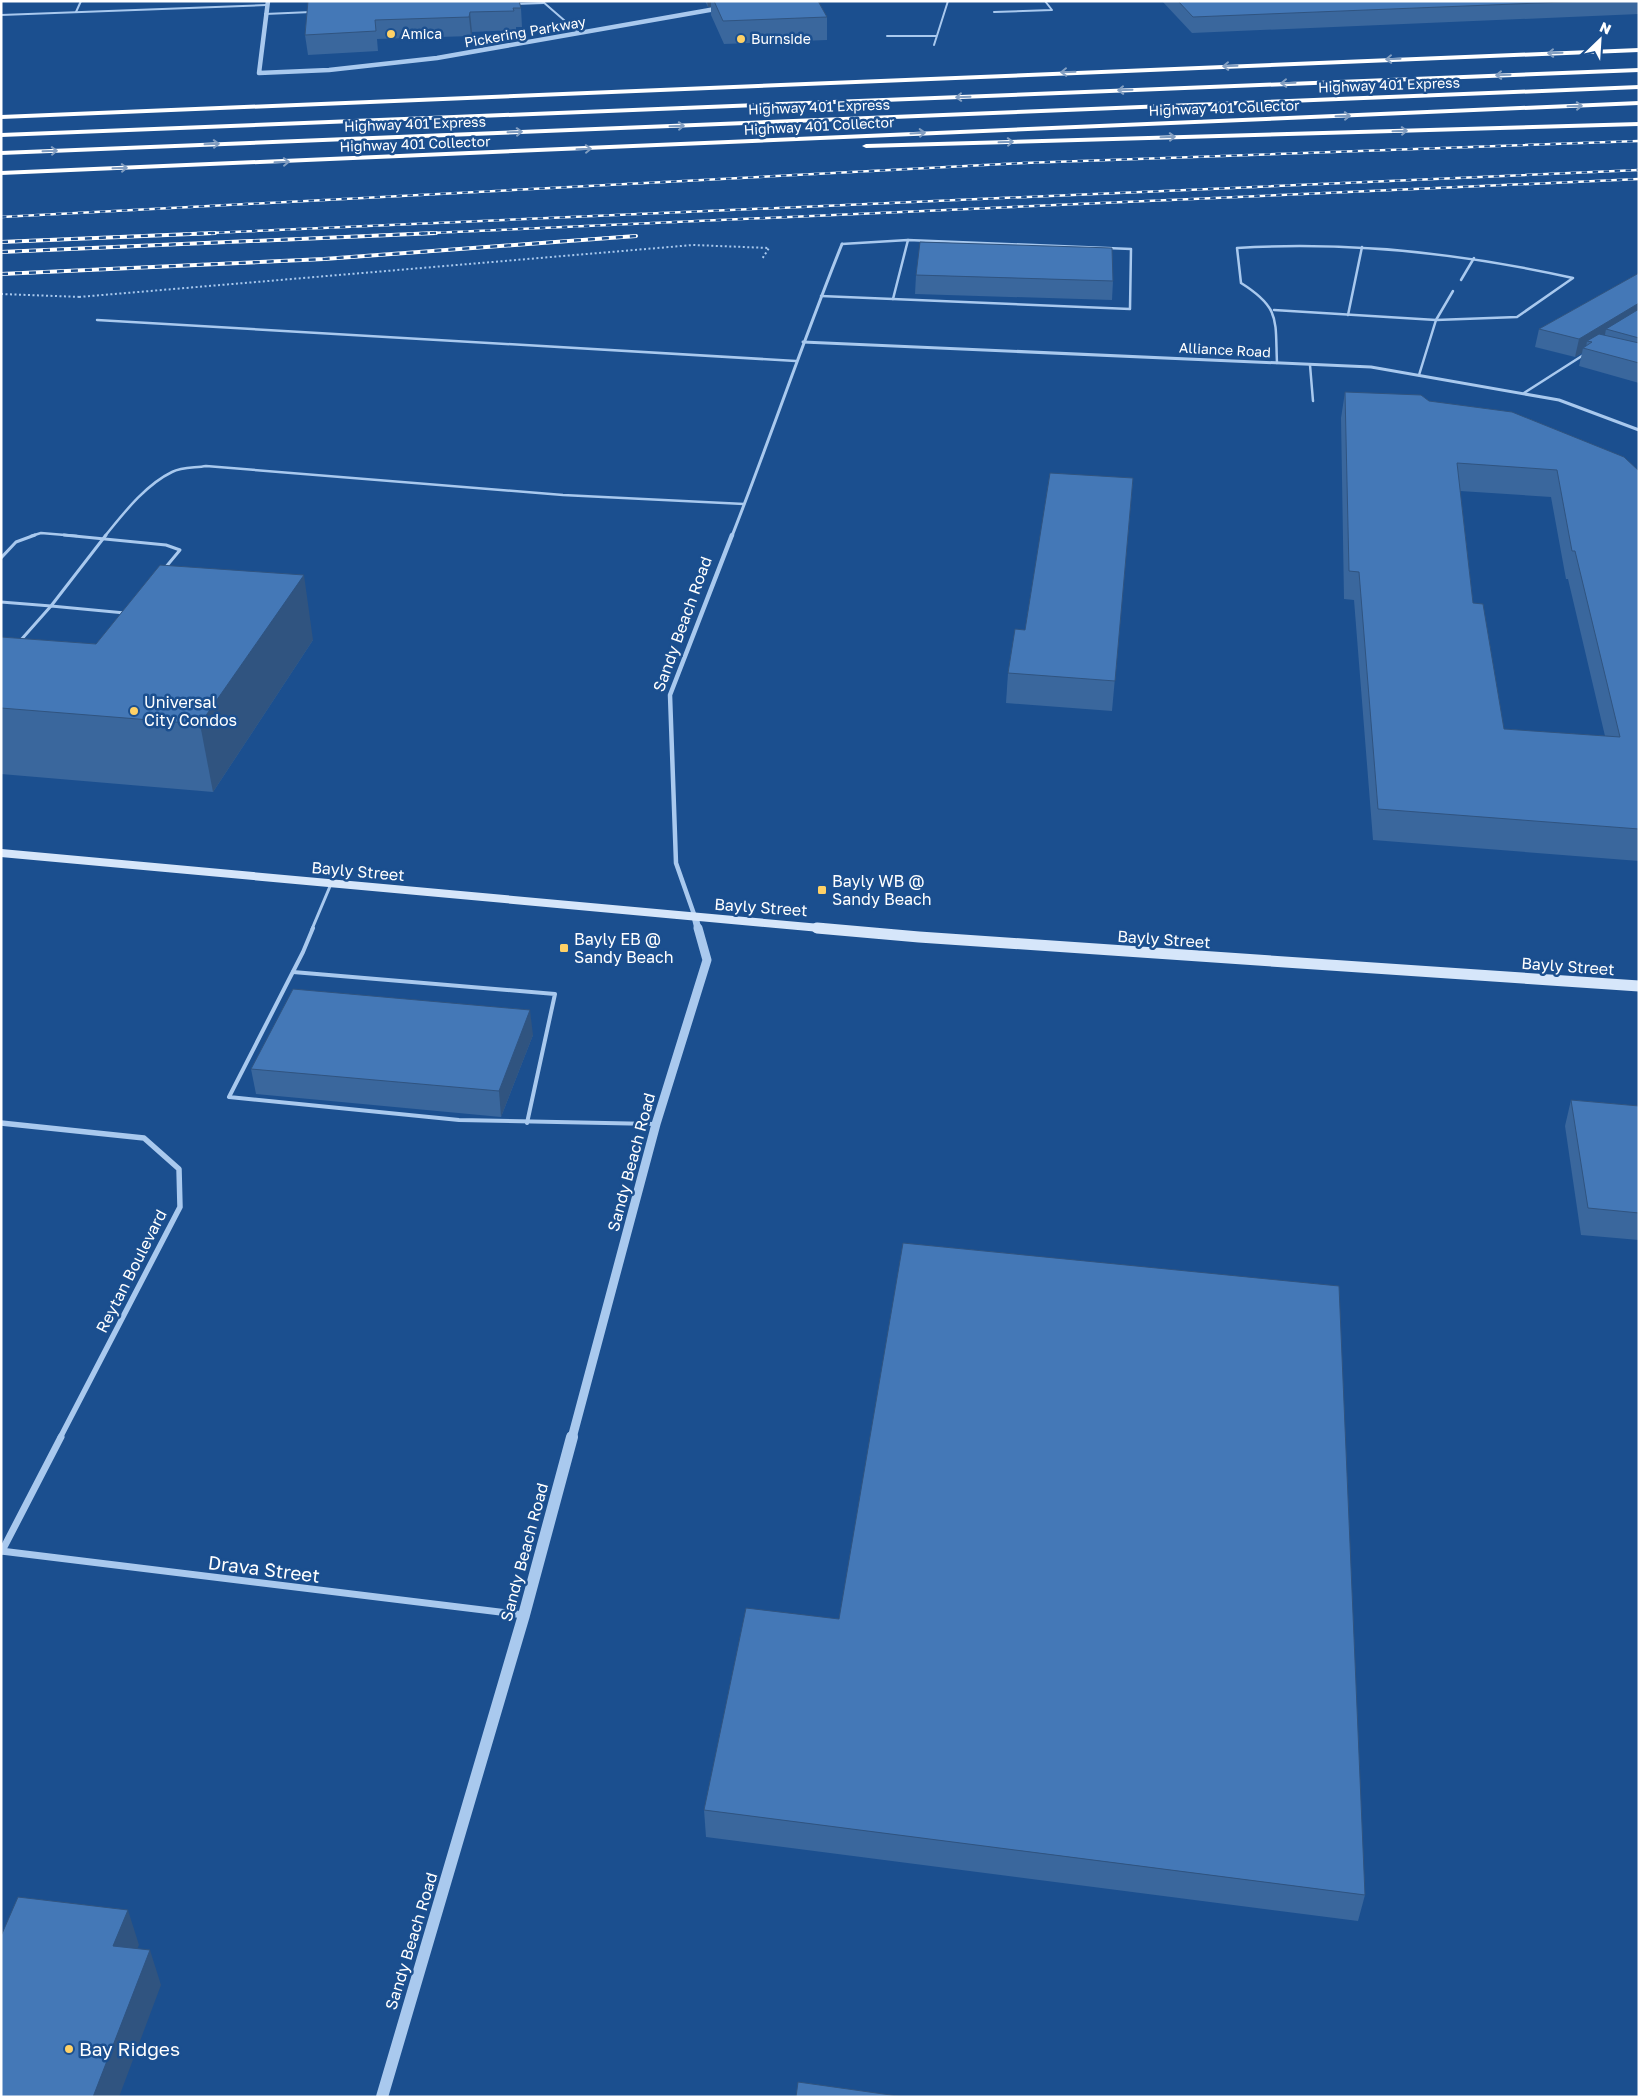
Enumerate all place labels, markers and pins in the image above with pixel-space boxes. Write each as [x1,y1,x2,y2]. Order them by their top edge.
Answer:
place label: Amica [401,25,442,42]
marker: Amica [385,28,397,40]
place label: Burnside [751,30,811,47]
marker: Burnside [735,33,747,45]
place label: Universal City Condos [144,692,237,730]
marker: Universal City Condos [128,705,140,717]
place label: Bayly WB @ Sandy Beach [832,871,932,909]
marker: Bayly WB @ Sandy Beach [816,884,828,896]
place label: Bayly EB @ Sandy Beach [574,929,674,967]
marker: Bayly EB @ Sandy Beach [558,942,570,954]
place label: Bay Ridges [79,2037,180,2060]
marker: Bay Ridges [63,2043,75,2055]

